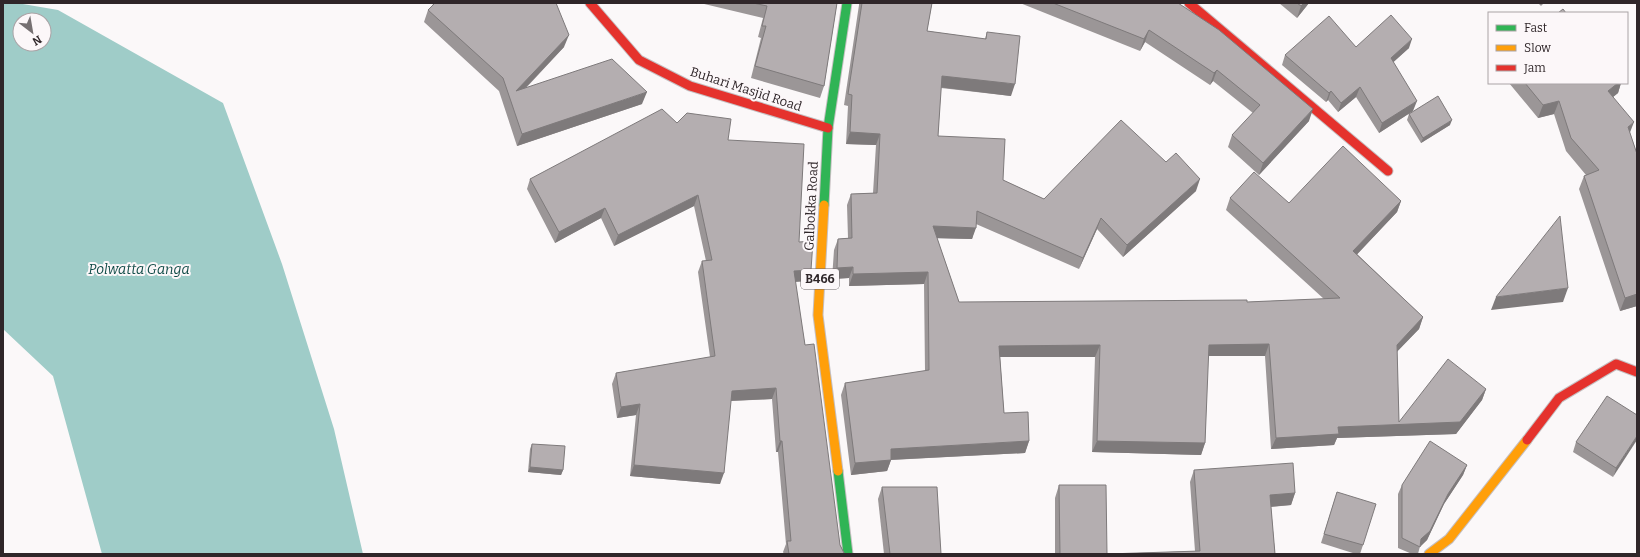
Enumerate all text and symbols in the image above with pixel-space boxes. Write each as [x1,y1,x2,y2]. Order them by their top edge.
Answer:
north arrow [12,12,52,52]
legend [1488,12,1628,84]
text: Fast [1524,21,1548,35]
text: N [29,32,44,48]
text: Slow [1524,41,1551,55]
text: Jam [1523,61,1546,75]
street label: Buhari Masjid Road [688,64,804,114]
street label: Galbokka Road [801,161,821,251]
water label: Polwatta Ganga [88,261,190,278]
road number: B466 [801,269,839,289]

